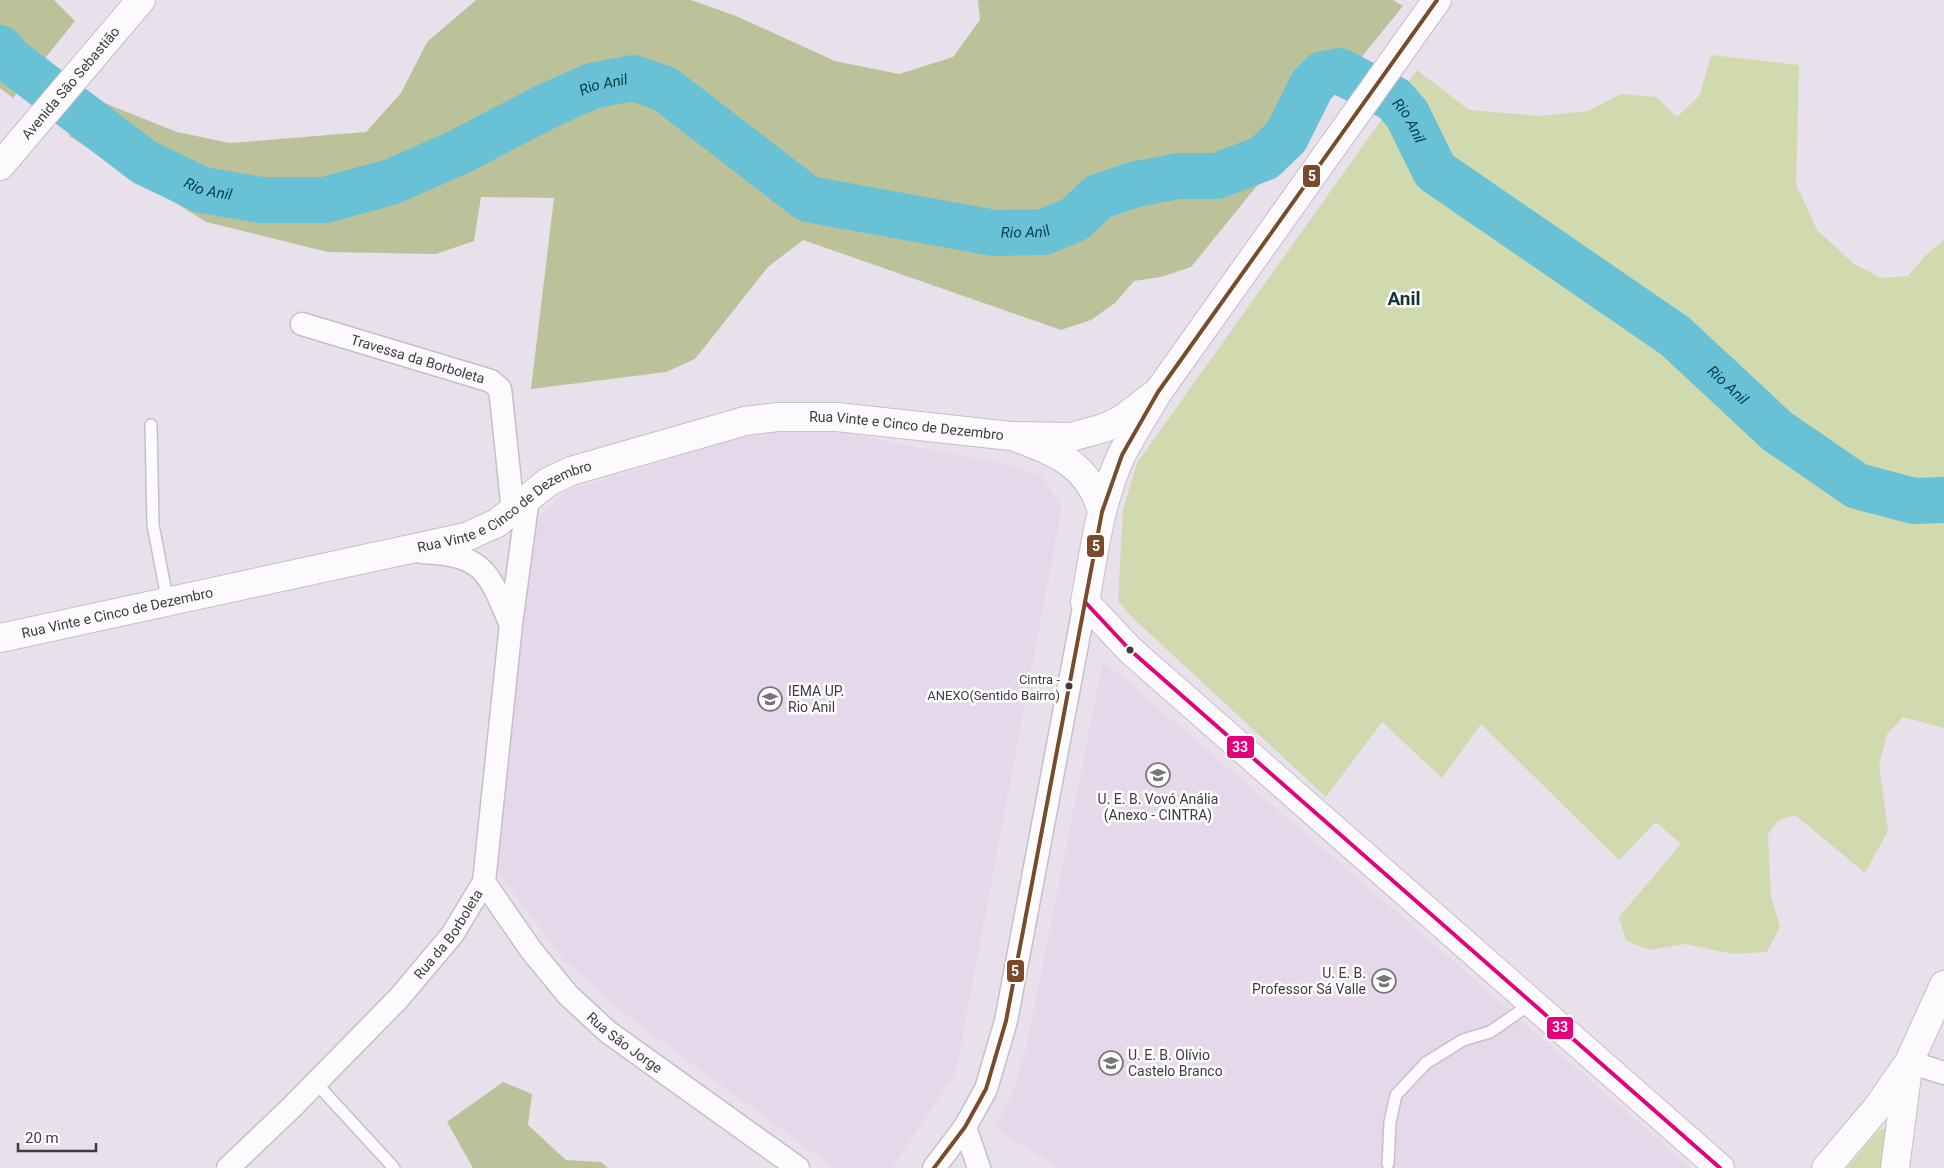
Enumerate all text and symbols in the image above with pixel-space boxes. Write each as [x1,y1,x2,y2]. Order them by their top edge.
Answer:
street label: Avenida São Sebastião [18,23,123,142]
water label: Rio Anil [576,70,630,100]
water label: Rio Anil [1389,95,1429,146]
line badge: 5 [1302,164,1321,188]
text: 5 [1308,168,1316,184]
water label: Rio Anil [181,174,234,204]
water label: Rio Anil [1001,221,1053,242]
district label: Anil [1387,287,1421,310]
street label: Travessa da Borboleta [349,331,487,387]
water label: Rio Anil [1704,362,1752,409]
street label: Rua Vinte e Cinco de Dezembro [809,409,1005,443]
street label: Rua Vinte e Cinco de Dezembro [416,458,593,555]
line badge: 5 [1086,534,1105,558]
text: 5 [1092,538,1100,554]
street label: Rua Vinte e Cinco de Dezembro [20,584,215,641]
unlabelled marker [1125,645,1135,655]
place label: Cintra - ANEXO(Sentido Bairro) [927,672,1060,703]
marker: Cintra - ANEXO(Sentido Bairro) [1064,681,1074,691]
place label: IEMA UP. Rio Anil [788,683,844,715]
school or university icon: IEMA UP. Rio Anil [757,686,783,712]
line badge: 33 [1226,735,1255,759]
text: 33 [1232,739,1248,755]
school or university icon: U. E. B. Vovó Anália (Anexo - CINTRA) [1145,762,1171,788]
place label: U. E. B. Vovó Anália (Anexo - CINTRA) [1098,791,1218,824]
street label: Rua da Borboleta [410,886,486,982]
line badge: 5 [1006,959,1025,983]
text: 5 [1011,963,1019,979]
place label: U. E. B. Professor Sá Valle [1252,965,1366,997]
school or university icon: U. E. B. Professor Sá Valle [1371,968,1397,994]
street label: Rua São Jorge [584,1009,665,1076]
line badge: 33 [1546,1016,1574,1040]
text: 33 [1552,1019,1568,1035]
place label: U. E. B. Olívio Castelo Branco [1128,1047,1223,1079]
school or university icon: U. E. B. Olívio Castelo Branco [1098,1050,1124,1076]
scale bar [18,1120,95,1152]
text: 20 m [25,1129,59,1147]

